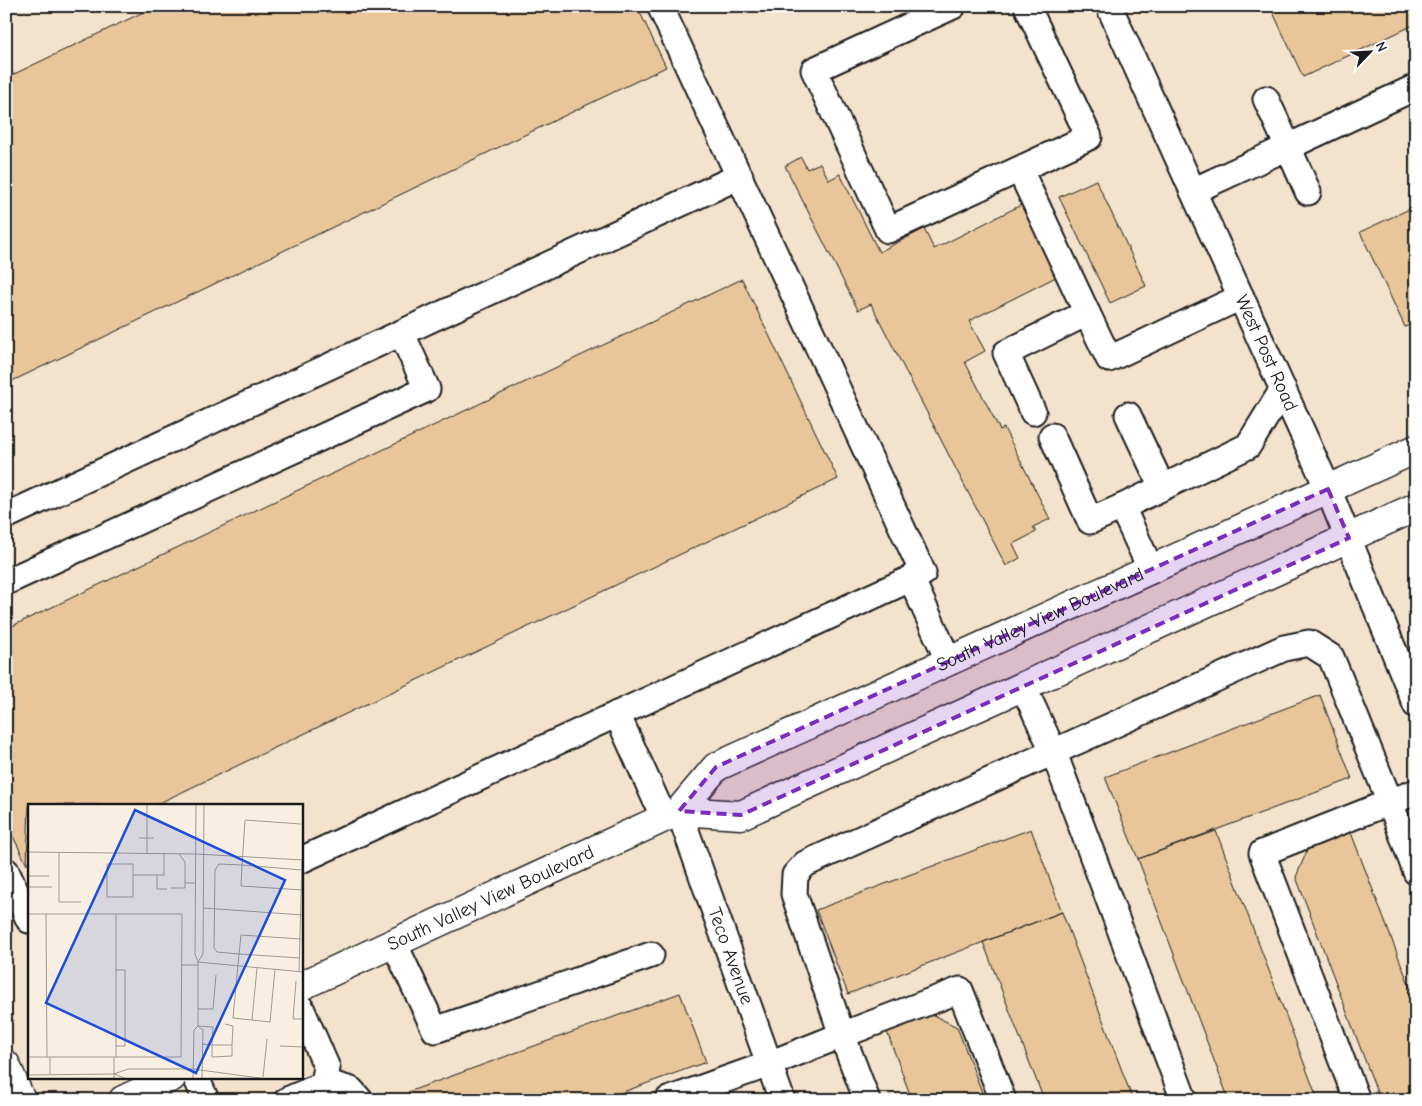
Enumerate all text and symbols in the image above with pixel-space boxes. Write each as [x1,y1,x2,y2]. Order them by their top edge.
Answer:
north arrow [1344,28,1394,78]
text: N [1372,39,1391,54]
street label: West Post Road [1231,292,1302,414]
street label: South Valley View Boulevard [933,563,1147,676]
inset map [28,804,302,1078]
street label: South Valley View Boulevard [384,841,598,956]
street label: Teco Avenue [703,905,758,1008]

